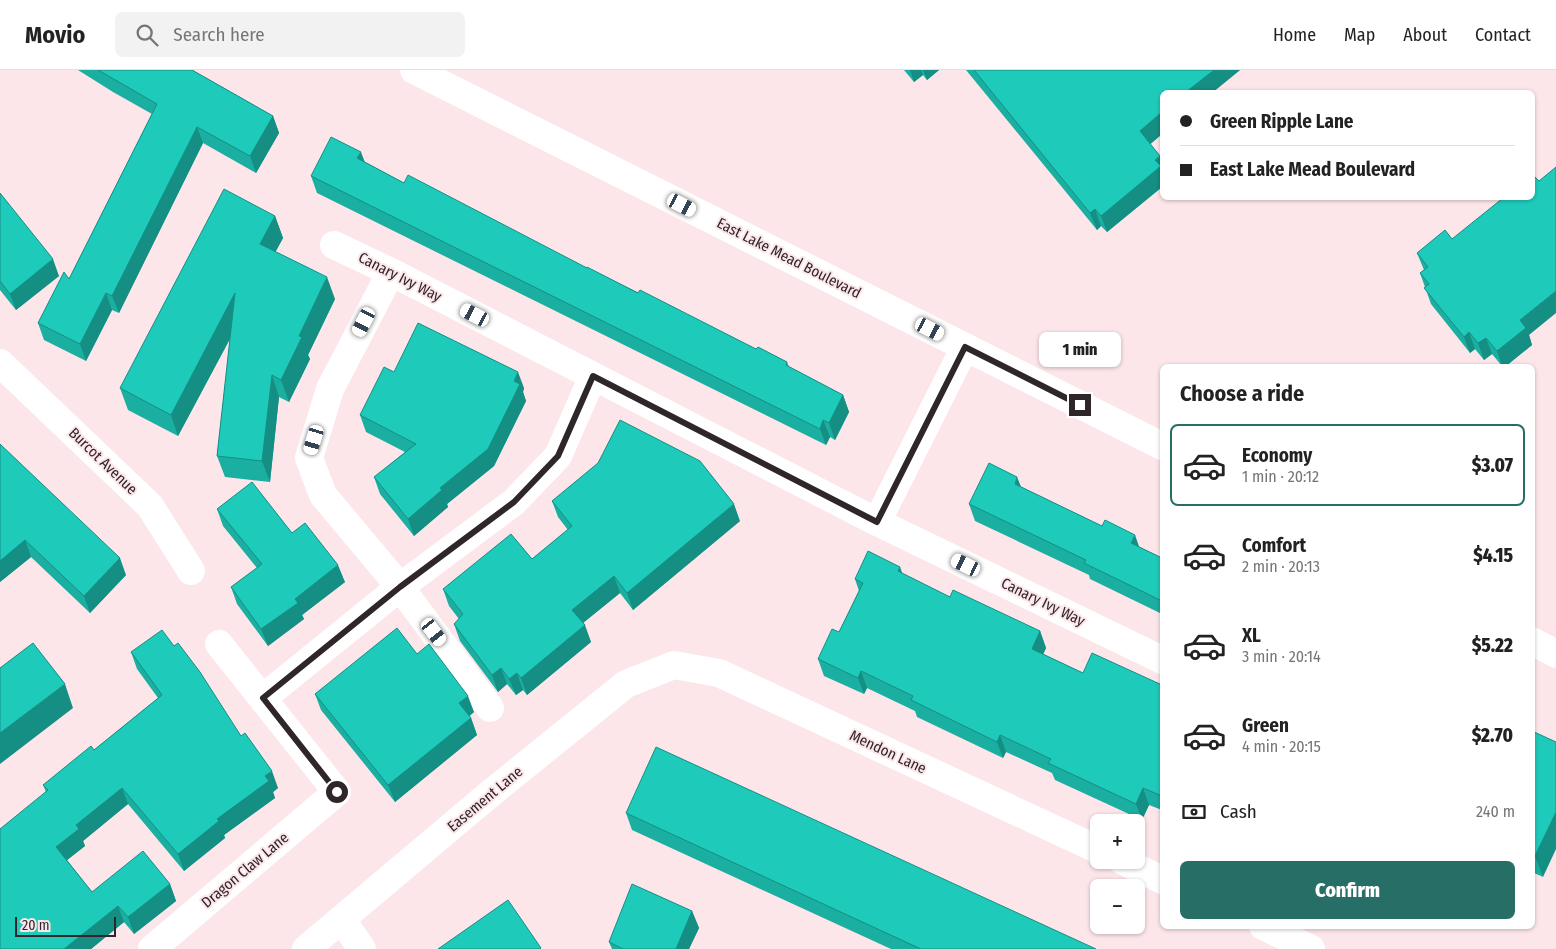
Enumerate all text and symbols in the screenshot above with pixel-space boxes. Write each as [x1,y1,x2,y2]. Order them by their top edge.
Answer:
search box [115,12,465,57]
text: Movio [25,21,85,49]
icon: search [133,21,161,49]
text: Search here [173,23,265,46]
text: Home [1273,24,1316,46]
text: Map [1344,24,1375,46]
text: About [1403,24,1447,46]
text: Contact [1475,24,1531,46]
text: Green Ripple Lane [1210,110,1354,133]
text: East Lake Mead Boulevard [1210,158,1415,181]
car [665,192,698,218]
street label: East Lake Mead Boulevard [714,214,864,302]
street label: Canary Ivy Way [355,248,445,306]
car [458,302,491,328]
car [350,305,377,339]
car [913,316,946,342]
callout: 1 min [1039,332,1121,368]
text: 1 min [1063,340,1097,359]
text: Choose a ride [1180,380,1304,407]
route end [1069,394,1091,416]
car [302,423,325,457]
street label: Burcot Avenue [65,424,141,498]
icon: car [1182,443,1227,488]
text: Economy [1242,444,1312,467]
text: $3.07 [1472,454,1513,477]
text: 1 min · 20:12 [1242,467,1319,486]
icon: car [1182,533,1227,578]
text: Comfort [1242,534,1306,557]
text: $4.15 [1473,544,1513,567]
car [949,552,982,578]
text: 2 min · 20:13 [1242,557,1320,576]
street label: Canary Ivy Way [998,574,1088,630]
car [418,616,449,648]
icon: car [1182,623,1227,668]
text: XL [1242,624,1261,647]
text: $5.22 [1472,634,1513,657]
text: 3 min · 20:14 [1242,647,1321,666]
icon: car [1182,713,1227,758]
text: Green [1242,714,1289,737]
text: $2.70 [1472,724,1513,747]
street label: Mendon Lane [847,726,929,778]
text: 4 min · 20:15 [1242,737,1321,756]
street label: Easement Lane [444,762,526,836]
route start [326,781,348,803]
icon: cash [1180,798,1208,826]
text: Cash [1220,800,1257,823]
text: 240 m [1476,802,1515,821]
map controls [1090,814,1145,934]
button: + [1090,814,1145,869]
street label: Dragon Claw Lane [198,828,292,912]
button: Confirm [1180,861,1515,919]
button: − [1090,879,1145,934]
scale bar [15,914,116,937]
text: 20 m [22,917,50,934]

